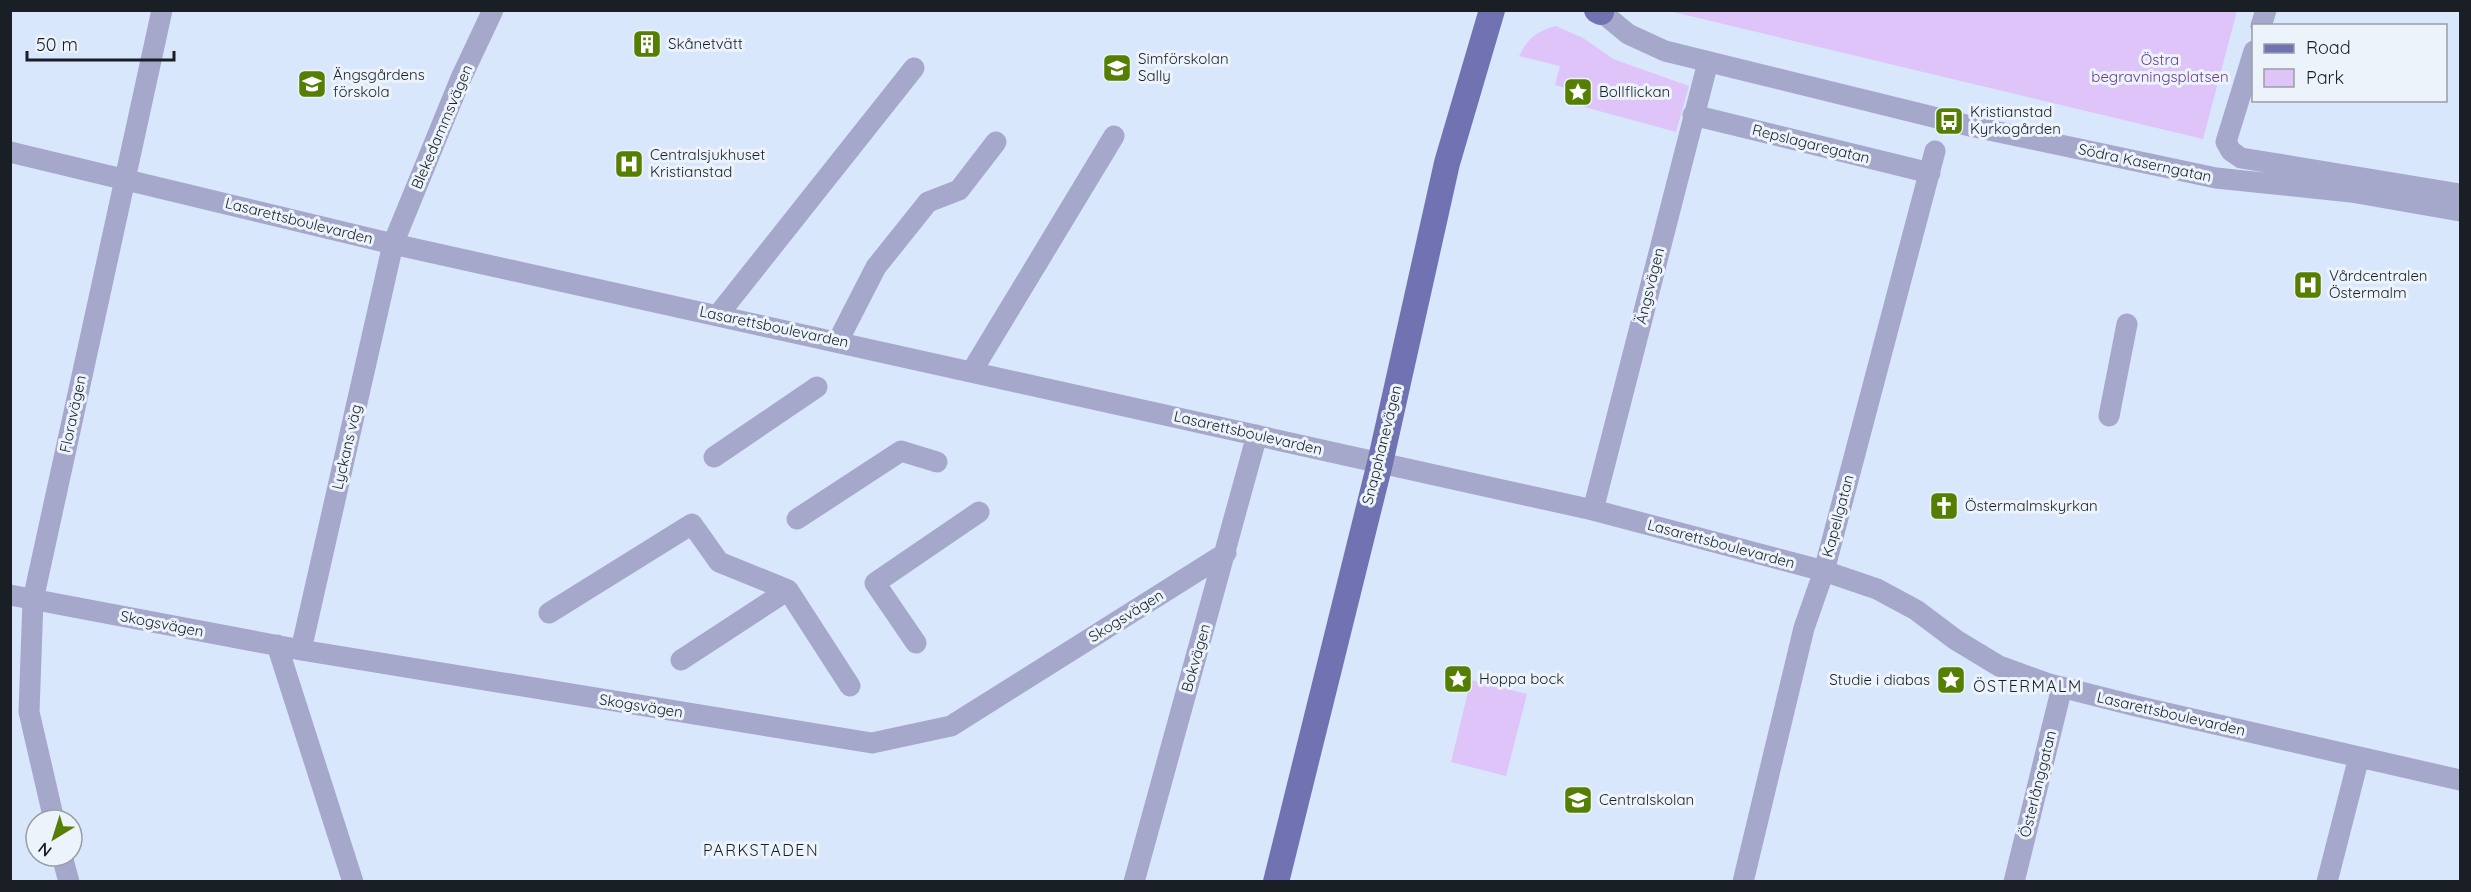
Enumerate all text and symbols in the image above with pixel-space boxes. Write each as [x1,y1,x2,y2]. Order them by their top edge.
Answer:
scale bar [27,24,174,62]
legend [2252,24,2447,102]
building icon: Skånetvätt [631,28,663,60]
text: 50 m [36,33,78,56]
place label: Skånetvätt [668,34,743,53]
text: Road [2306,36,2351,59]
place label: Simförskolan Sally [1138,49,1229,85]
park label: Östra begravningsplatsen [2091,50,2229,86]
school or university icon: Simförskolan Sally [1101,52,1133,84]
street label: Blekedammsvägen [407,62,476,192]
place label: Ängsgårdens förskola [333,65,425,101]
text: Park [2306,66,2344,89]
school or university icon: Ängsgårdens förskola [296,68,328,100]
place icon: Bollflickan [1562,76,1594,108]
place label: Bollflickan [1599,82,1670,101]
place label: Kristianstad Kyrkogården [1970,102,2061,138]
bus stop icon: Kristianstad Kyrkogården [1933,105,1965,137]
street label: Repslagaregatan [1750,120,1872,167]
street label: Södra Kaserngatan [2077,139,2213,186]
place label: Centralsjukhuset Kristianstad [650,145,765,181]
hospital icon: Centralsjukhuset Kristianstad [613,148,645,180]
street label: Lasarettsboulevarden [223,193,375,248]
street label: Ängsvägen [1631,246,1668,326]
place label: Vårdcentralen Östermalm [2329,266,2428,302]
hospital icon: Vårdcentralen Östermalm [2292,269,2324,301]
street label: Lasarettsboulevarden [698,301,850,352]
street label: Floravägen [55,373,90,454]
street label: Snapphanevägen [1358,383,1406,506]
street label: Lyckans väg [327,402,366,491]
street label: Lasarettsboulevarden [1172,406,1324,459]
street label: Kapellgatan [1817,472,1858,559]
church icon: Östermalmskyrkan [1928,490,1960,522]
place label: Östermalmskyrkan [1965,496,2098,515]
street label: Lasarettsboulevarden [1645,515,1797,572]
street label: Skogsvägen [1085,585,1167,646]
street label: Skogsvägen [119,606,205,641]
street label: Bokvägen [1177,622,1214,694]
place icon: Hoppa bock [1442,663,1474,695]
place icon: Studie i diabas [1935,664,1967,696]
place label: Hoppa bock [1479,669,1564,688]
place label: Studie i diabas [1829,670,1930,689]
district label: ÖSTERMALM [1973,676,2083,696]
street label: Lasarettsboulevarden [2095,687,2247,740]
street label: Skogsvägen [598,690,684,722]
street label: Österlånggatan [2015,728,2060,839]
school or university icon: Centralskolan [1562,784,1594,816]
place label: Centralskolan [1599,790,1694,809]
north arrow [24,808,84,868]
text: N [34,838,56,861]
district label: PARKSTADEN [703,840,819,860]

